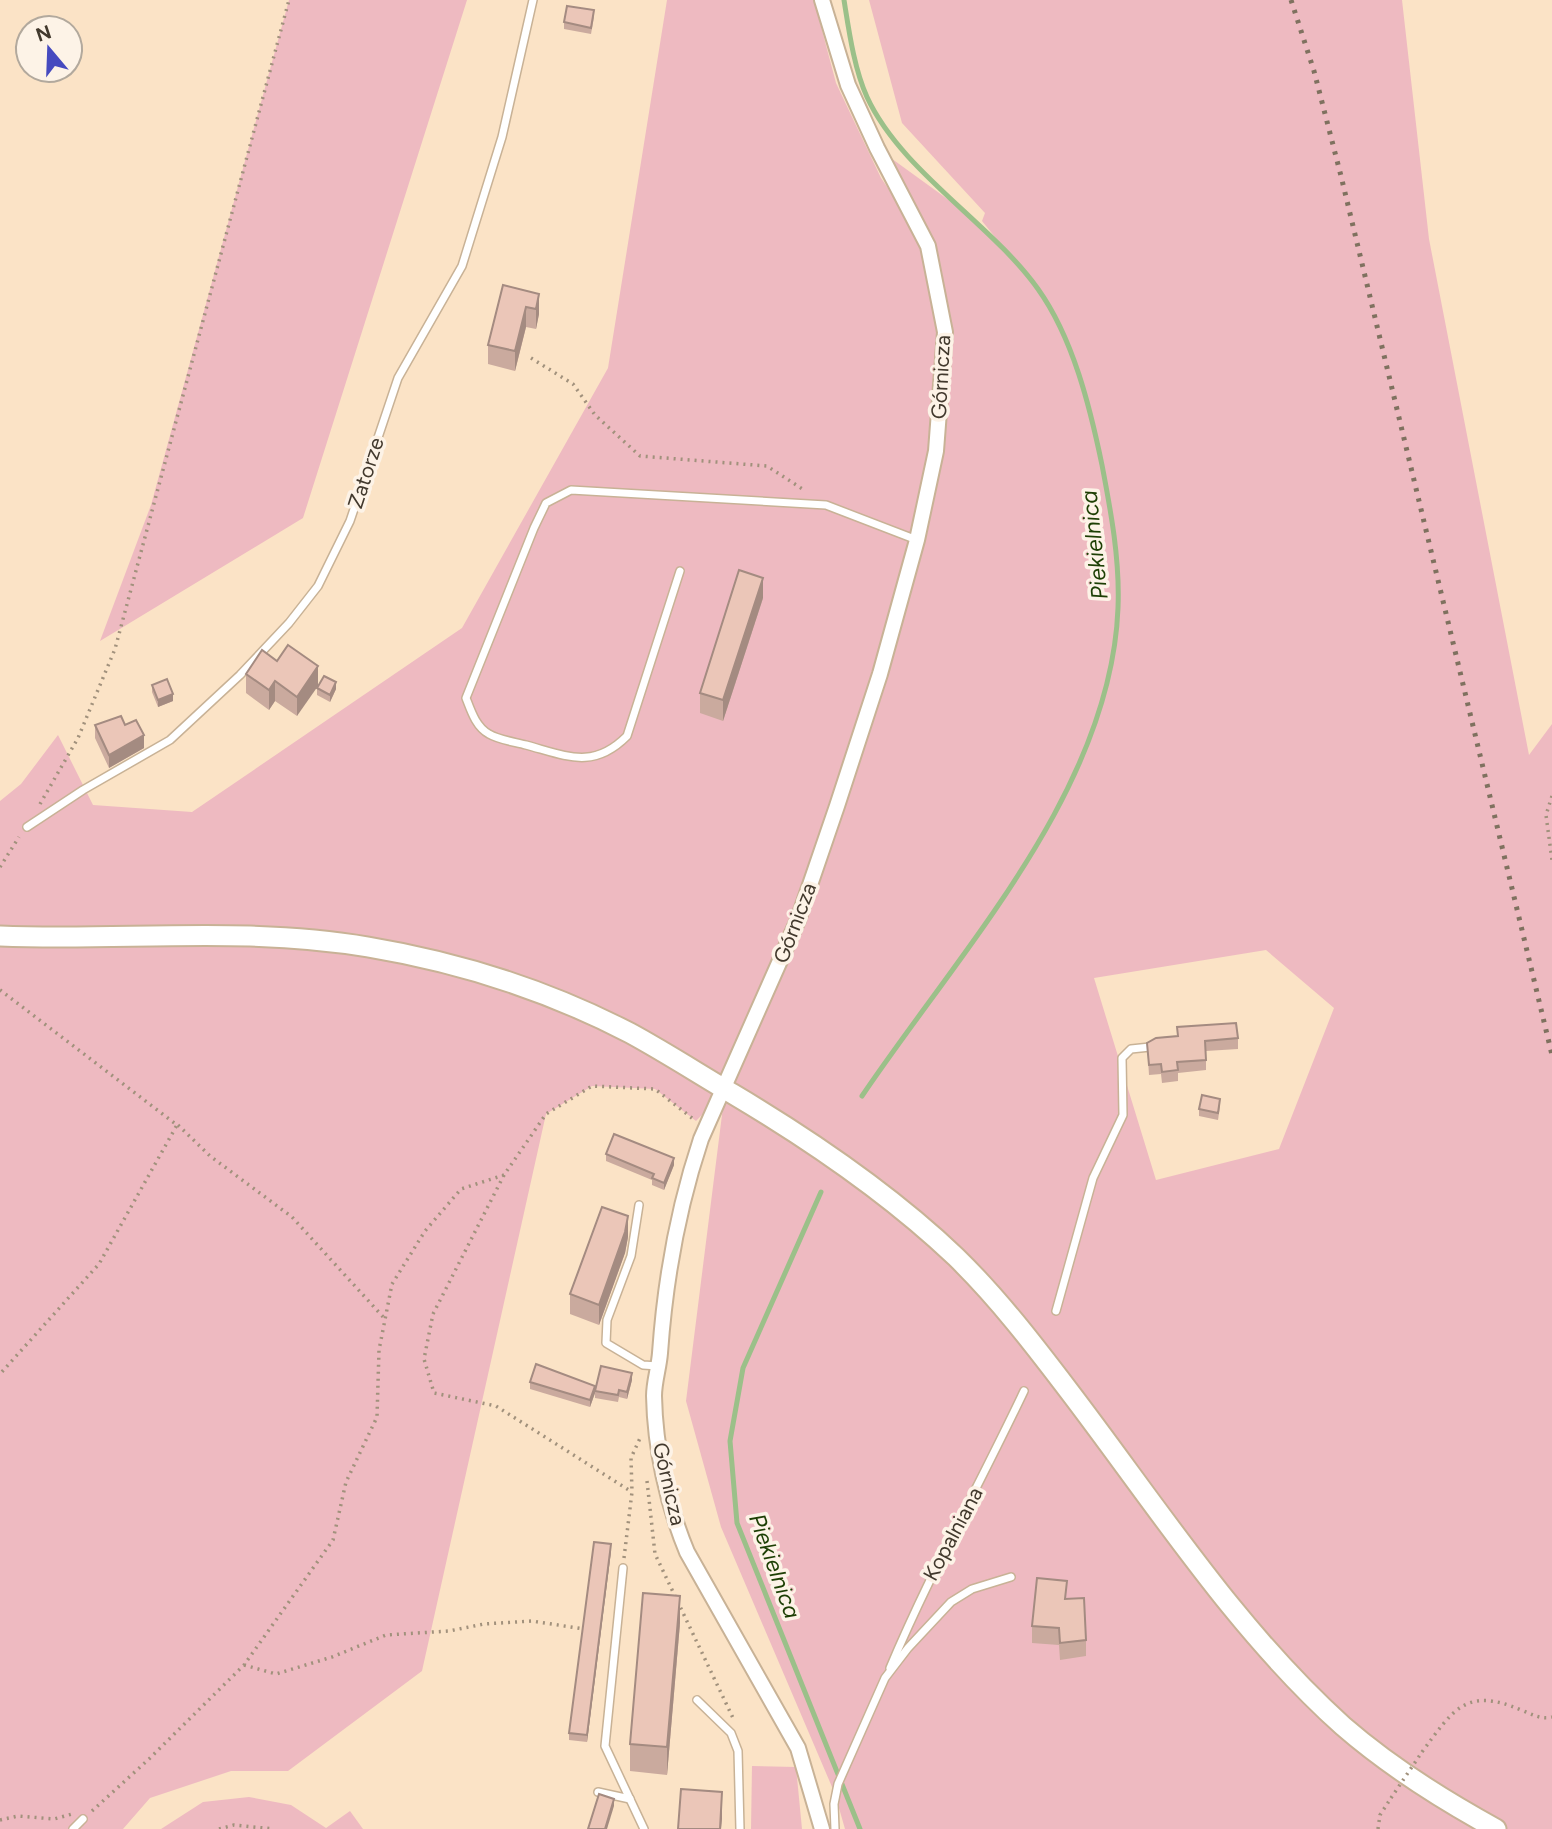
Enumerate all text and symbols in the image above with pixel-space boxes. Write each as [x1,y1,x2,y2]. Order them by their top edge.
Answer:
north arrow [14,14,84,84]
text: N [33,20,54,47]
street label: Górnicza [926,334,955,420]
street label: Zatorze [342,434,389,511]
water label: Piekielnica [1074,489,1114,601]
street label: Górnicza [768,879,821,967]
street label: Górnicza [648,1440,691,1528]
street label: Kopalniana [918,1483,988,1585]
water label: Piekielnica [743,1510,807,1622]

